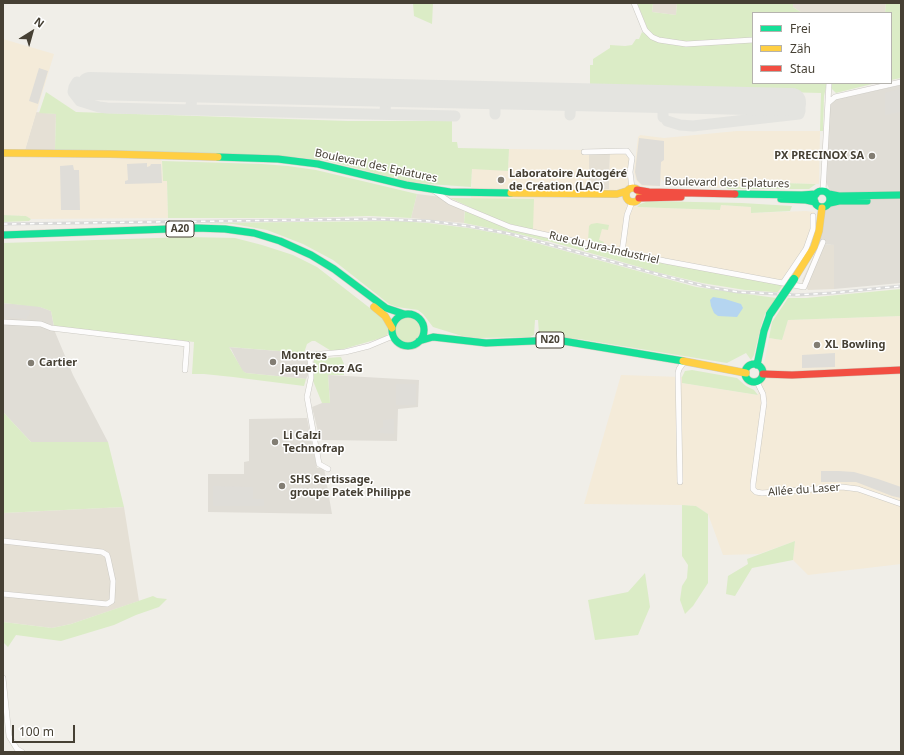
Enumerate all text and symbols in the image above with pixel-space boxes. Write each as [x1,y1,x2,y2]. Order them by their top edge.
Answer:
north arrow [12,12,52,52]
legend [752,12,892,84]
text: N [31,13,48,31]
text: Frei [790,20,811,37]
text: Zäh [790,40,811,57]
text: Stau [790,60,815,77]
street label: Boulevard des Eplatures [314,147,438,185]
place label: PX PRECINOX SA [774,149,864,163]
marker: PX PRECINOX SA [867,151,877,161]
place label: Laboratoire Autogéré de Création (LAC) [509,167,627,193]
marker: Laboratoire Autogéré de Création (LAC) [496,175,506,185]
street label: Boulevard des Eplatures [665,175,789,191]
road number: A20 [166,221,194,237]
street label: Rue du Jura-Industriel [548,229,660,267]
road number: N20 [536,332,564,348]
place label: XL Bowling [825,338,885,352]
marker: XL Bowling [812,340,822,350]
place label: Montres Jaquet Droz AG [281,349,363,375]
place label: Cartier [39,356,77,370]
marker: Montres Jaquet Droz AG [268,357,278,367]
marker: Cartier [26,358,36,368]
place label: Li Calzi Technofrap [283,429,344,455]
marker: Li Calzi Technofrap [270,437,280,447]
place label: SHS Sertissage, groupe Patek Philippe [290,473,411,499]
marker: SHS Sertissage, groupe Patek Philippe [277,481,287,491]
street label: Allée du Laser [767,481,841,499]
scale bar [14,717,77,743]
text: 100 m [19,723,54,740]

